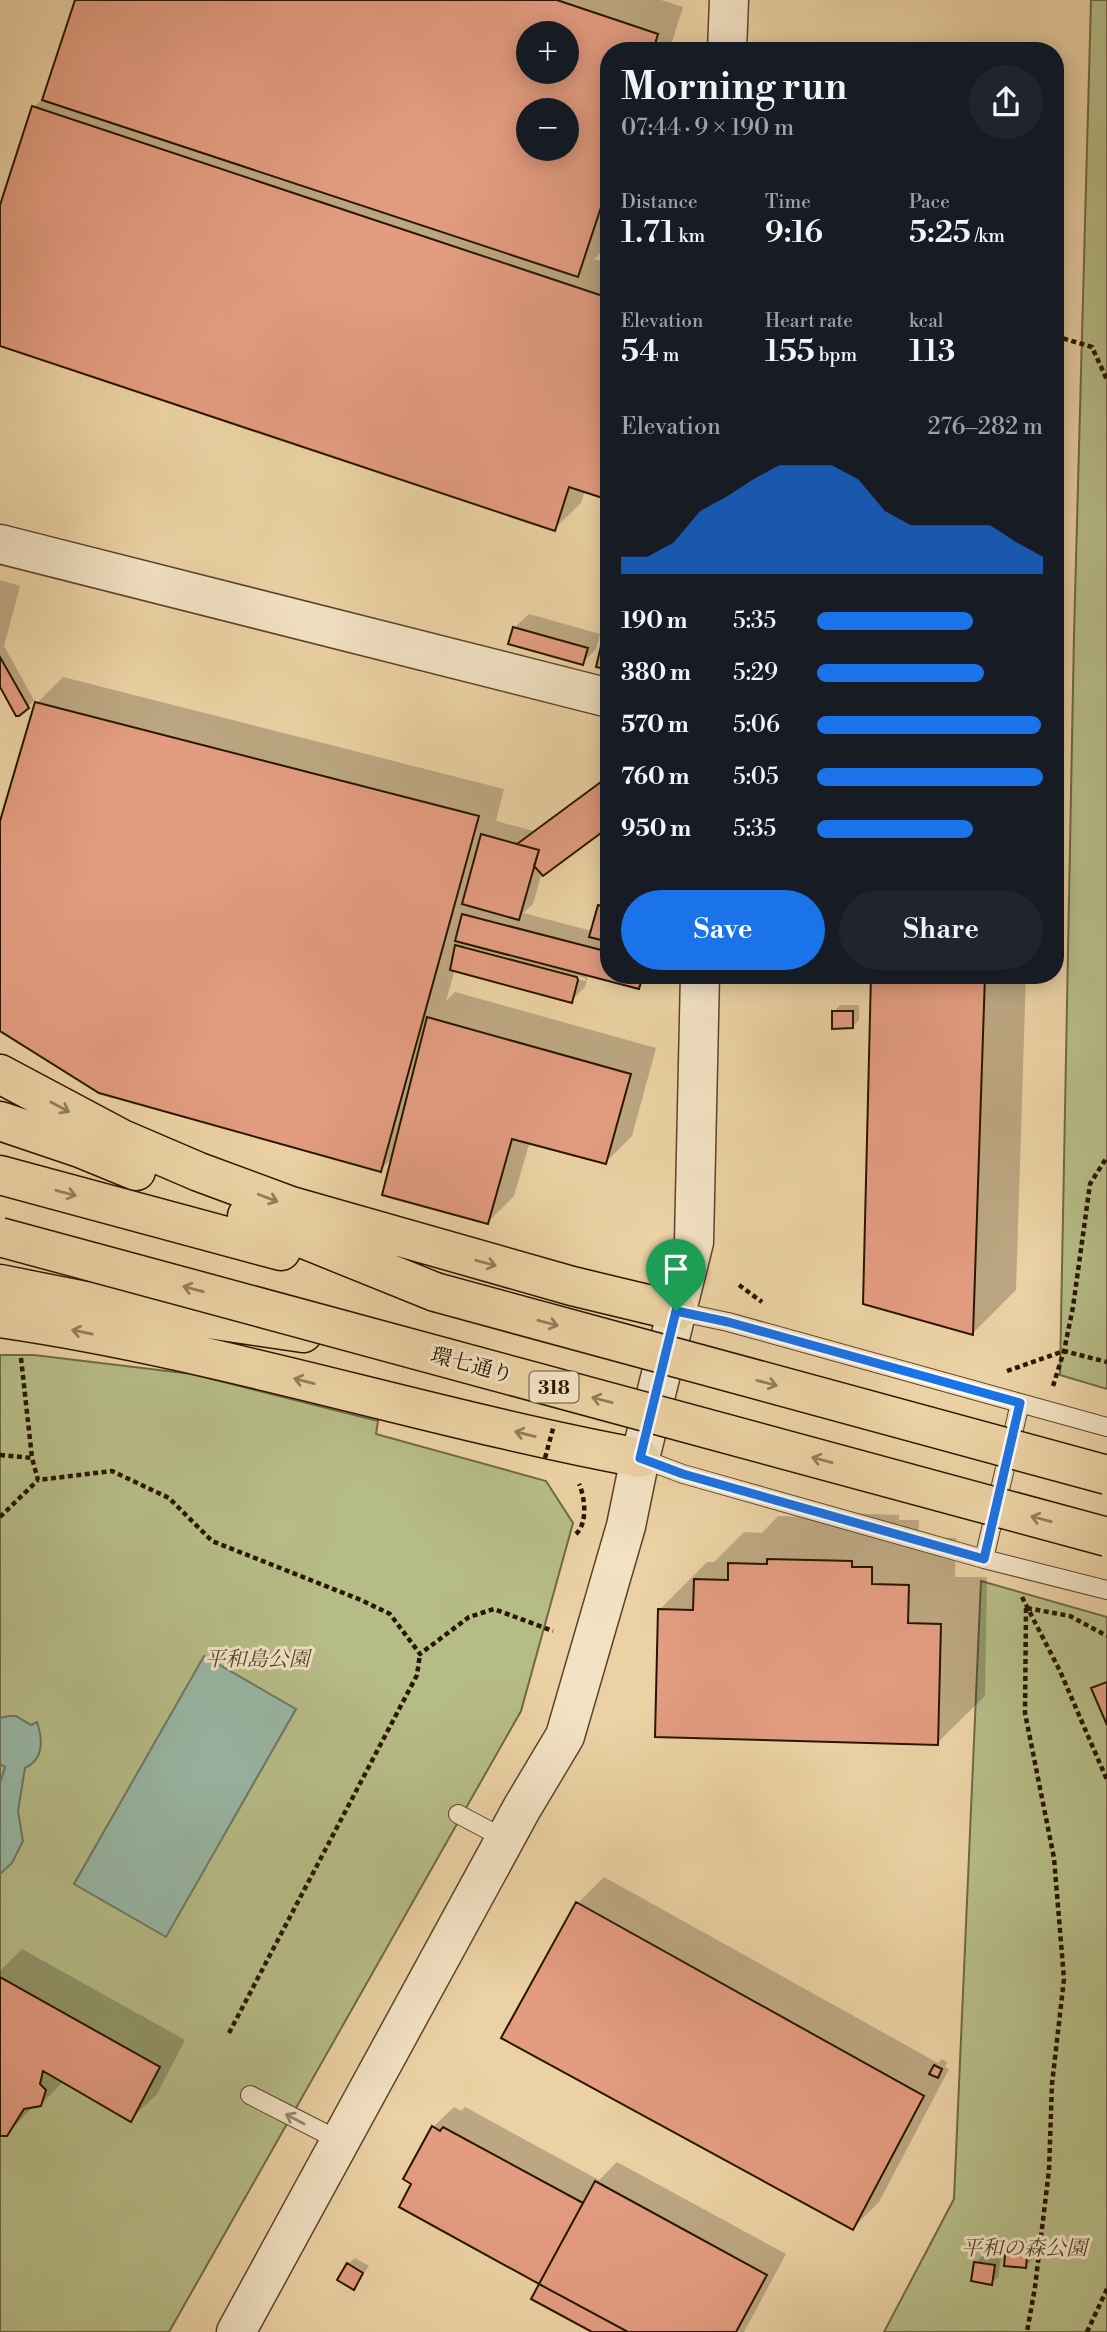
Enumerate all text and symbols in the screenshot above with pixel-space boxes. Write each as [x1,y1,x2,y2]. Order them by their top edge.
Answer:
map controls [516,21,579,161]
button: + [516,21,579,84]
text: Morning run [621,64,847,111]
button: share [969,65,1043,139]
button: − [516,98,579,161]
text: 07:44 · 9 × 190 m [621,114,794,142]
text: Distance [621,190,698,214]
text: Time [765,190,811,214]
text: Pace [909,190,950,214]
text: 1.71 [621,214,675,252]
text: 9:16 [765,214,823,252]
text: 5:25 [909,214,971,252]
text: km [675,224,705,248]
text: /km [971,224,1005,248]
text: Elevation [621,309,703,333]
text: Heart rate [765,309,853,333]
text: kcal [909,309,943,333]
text: 54 [621,333,659,371]
text: 155 [765,333,815,371]
text: 113 [909,333,955,371]
text: m [659,343,679,367]
text: bpm [815,343,857,367]
text: Elevation [621,413,721,441]
text: 276–282 m [928,413,1043,441]
text: 190 m [621,607,688,635]
text: 5:35 [733,607,776,635]
text: 380 m [621,659,691,687]
text: 5:29 [733,659,778,687]
text: 570 m [621,711,689,739]
text: 5:06 [733,711,780,739]
text: 760 m [621,763,689,791]
text: 5:05 [733,763,779,791]
text: 950 m [621,815,691,843]
text: 5:35 [733,815,776,843]
button: Save [621,890,825,970]
button: Share [839,890,1043,970]
one-way arrow [49,1100,70,1114]
one-way arrow [55,1187,77,1200]
one-way arrow [257,1192,279,1205]
pin [646,1239,706,1311]
icon: arrive [657,1250,695,1288]
one-way arrow [475,1257,497,1270]
one-way arrow [183,1282,205,1295]
one-way arrow [536,1317,559,1330]
one-way arrow [71,1325,93,1339]
street label: 環七通り [428,1343,516,1389]
road number: 318 [530,1372,578,1402]
one-way arrow [293,1374,316,1387]
one-way arrow [756,1377,778,1390]
one-way arrow [591,1393,614,1406]
one-way arrow [514,1427,537,1441]
one-way arrow [811,1452,833,1465]
one-way arrow [1030,1512,1052,1525]
park label: 平和島公園 [205,1647,312,1673]
one-way arrow [285,2111,305,2125]
park label: 平和の森公園 [961,2236,1090,2262]

